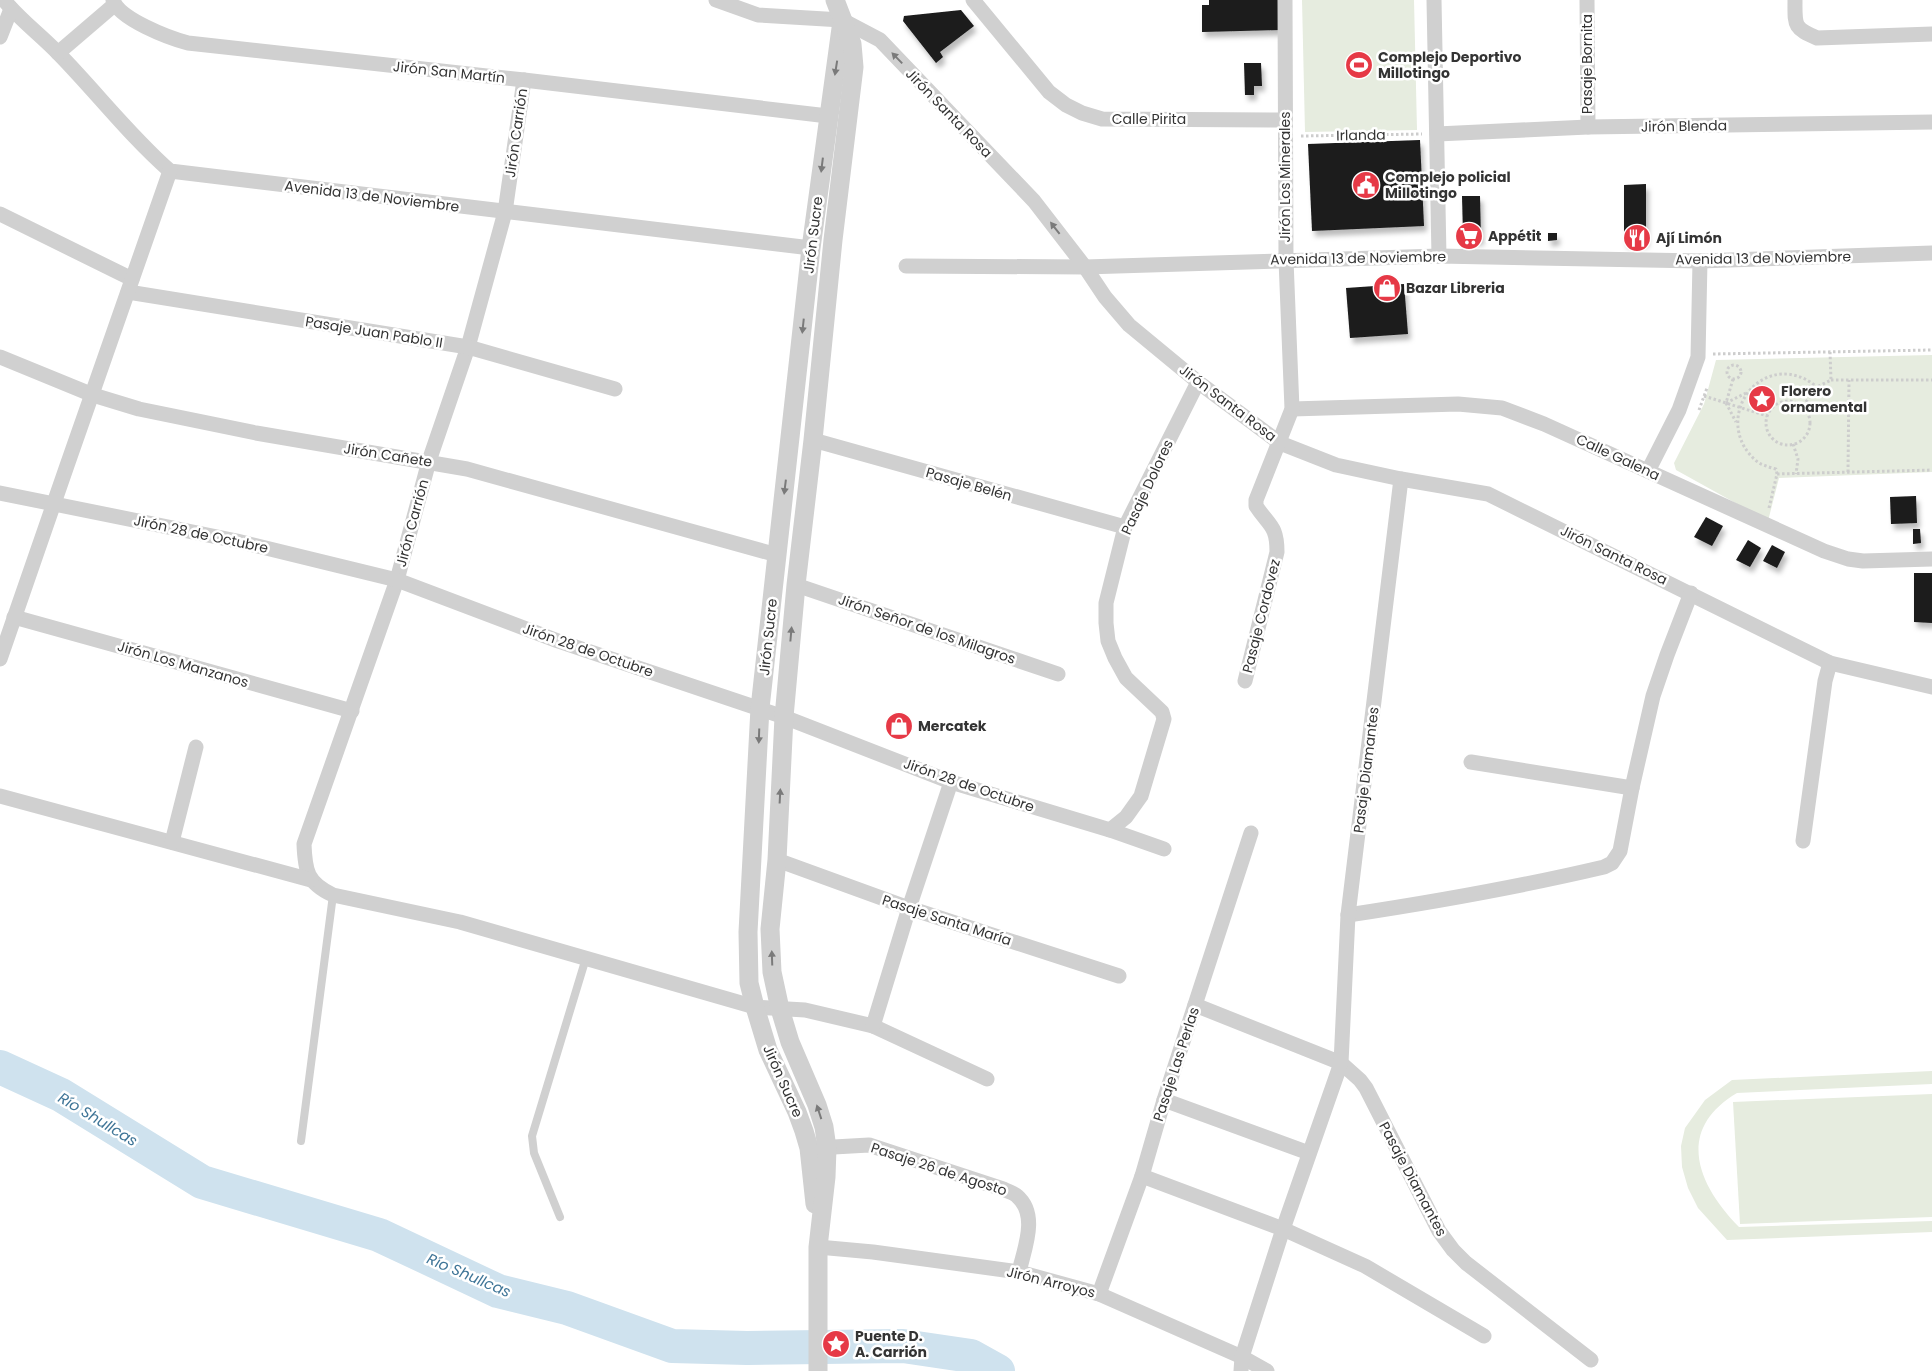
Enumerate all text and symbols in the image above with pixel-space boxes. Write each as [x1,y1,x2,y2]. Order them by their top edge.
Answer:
street label: Pasaje Bornita [1577,14,1597,114]
place label: Complejo Deportivo Millotingo [1378,47,1521,83]
sports icon: Complejo Deportivo Millotingo [1344,50,1374,80]
one-way arrow [891,52,903,64]
street label: Jirón San Martín [392,56,506,88]
one-way arrow [832,61,840,77]
street label: Jirón Santa Rosa [901,64,997,162]
street label: Jirón Carrión [500,87,532,179]
street label: Calle Pirita [1112,109,1186,129]
street label: Jirón Los Minerales [1275,111,1295,243]
street label: Jirón Blenda [1641,115,1727,137]
street label: Irlanda [1336,125,1386,145]
one-way arrow [818,157,826,173]
place label: Complejo policial Millotingo [1385,167,1511,203]
public building icon: Complejo policial Millotingo [1351,170,1381,200]
street label: Avenida 13 de Noviembre [283,175,461,217]
street label: Jirón Sucre [798,195,828,275]
supermarket icon: Appétit [1454,221,1484,251]
one-way arrow [1049,222,1060,235]
restaurant icon: Ají Limón [1622,223,1652,253]
place label: Appétit [1488,226,1542,246]
place label: Ají Limón [1656,228,1722,248]
street label: Avenida 13 de Noviembre [1270,246,1446,270]
street label: Avenida 13 de Noviembre [1675,246,1851,270]
shop icon: Bazar Libreria [1372,273,1402,303]
place label: Bazar Libreria [1406,278,1505,298]
street label: Pasaje Juan Pablo II [304,311,444,353]
one-way arrow [799,318,807,334]
street label: Jirón Santa Rosa [1175,360,1281,446]
place label: Florero ornamental [1781,381,1867,417]
place icon: Florero ornamental [1747,384,1777,414]
street label: Calle Galena [1573,429,1663,485]
street label: Pasaje Dolores [1116,436,1178,538]
street label: Jirón Cañete [342,438,434,472]
street label: Pasaje Belén [924,462,1014,506]
street label: Jirón Carrión [391,477,433,569]
one-way arrow [781,480,789,496]
street label: Jirón 28 de Octubre [132,510,270,558]
street label: Jirón Santa Rosa [1557,520,1671,590]
street label: Pasaje Cordovez [1237,557,1285,675]
street label: Jirón Señor de los Milagros [836,589,1018,669]
street label: Jirón Sucre [754,597,782,676]
street label: Jirón 28 de Octubre [520,618,656,682]
one-way arrow [788,625,796,641]
street label: Jirón Los Manzanos [115,636,251,692]
street label: Pasaje Diamantes [1348,706,1384,834]
shop icon: Mercatek [884,711,914,741]
place label: Mercatek [918,716,987,736]
one-way arrow [754,728,762,744]
street label: Jirón 28 de Octubre [901,753,1037,817]
one-way arrow [776,787,784,803]
street label: Pasaje Santa María [880,890,1014,950]
one-way arrow [767,950,775,966]
street label: Pasaje Las Perlas [1148,1004,1204,1124]
street label: Jirón Sucre [758,1042,808,1121]
water label: Río Shullcas [54,1087,142,1151]
one-way arrow [815,1105,822,1120]
street label: Pasaje Diamantes [1374,1118,1452,1240]
street label: Pasaje 26 de Agosto [868,1138,1010,1200]
water label: Río Shullcas [424,1248,514,1302]
street label: Jirón Arroyos [1005,1261,1097,1303]
place label: Puente D. A. Carrión [855,1326,927,1362]
place icon: Puente D. A. Carrión [821,1329,851,1359]

